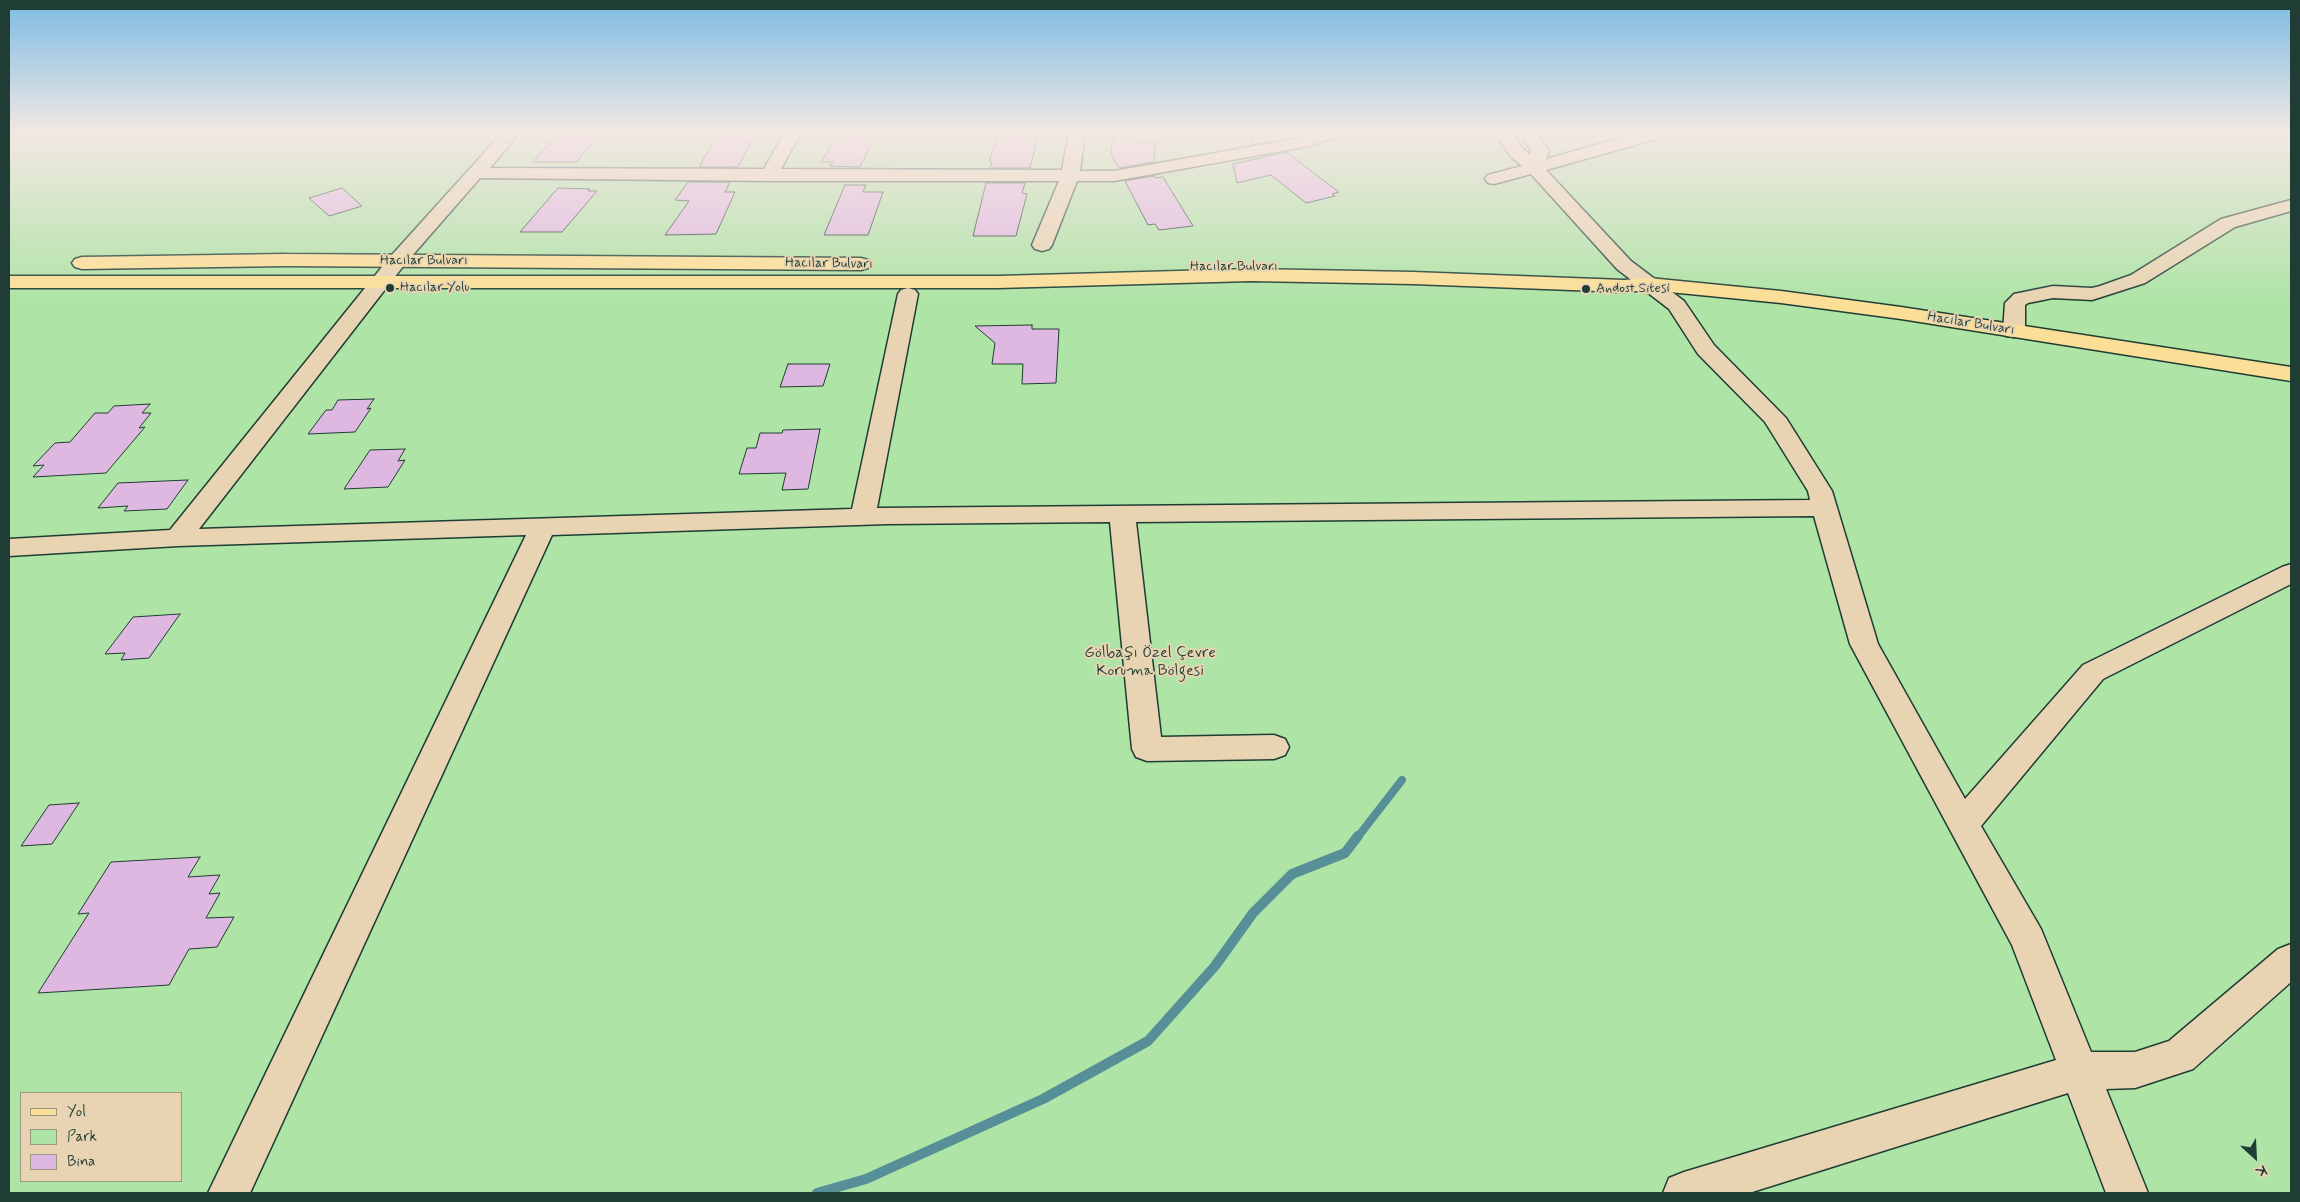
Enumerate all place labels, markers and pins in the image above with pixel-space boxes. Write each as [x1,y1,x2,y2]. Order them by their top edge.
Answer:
place label: Hacılar Yolu [400,280,469,296]
place label: Andost Sitesi [1596,281,1670,297]
marker: Hacılar Yolu [384,282,396,294]
marker: Andost Sitesi [1580,283,1592,295]

